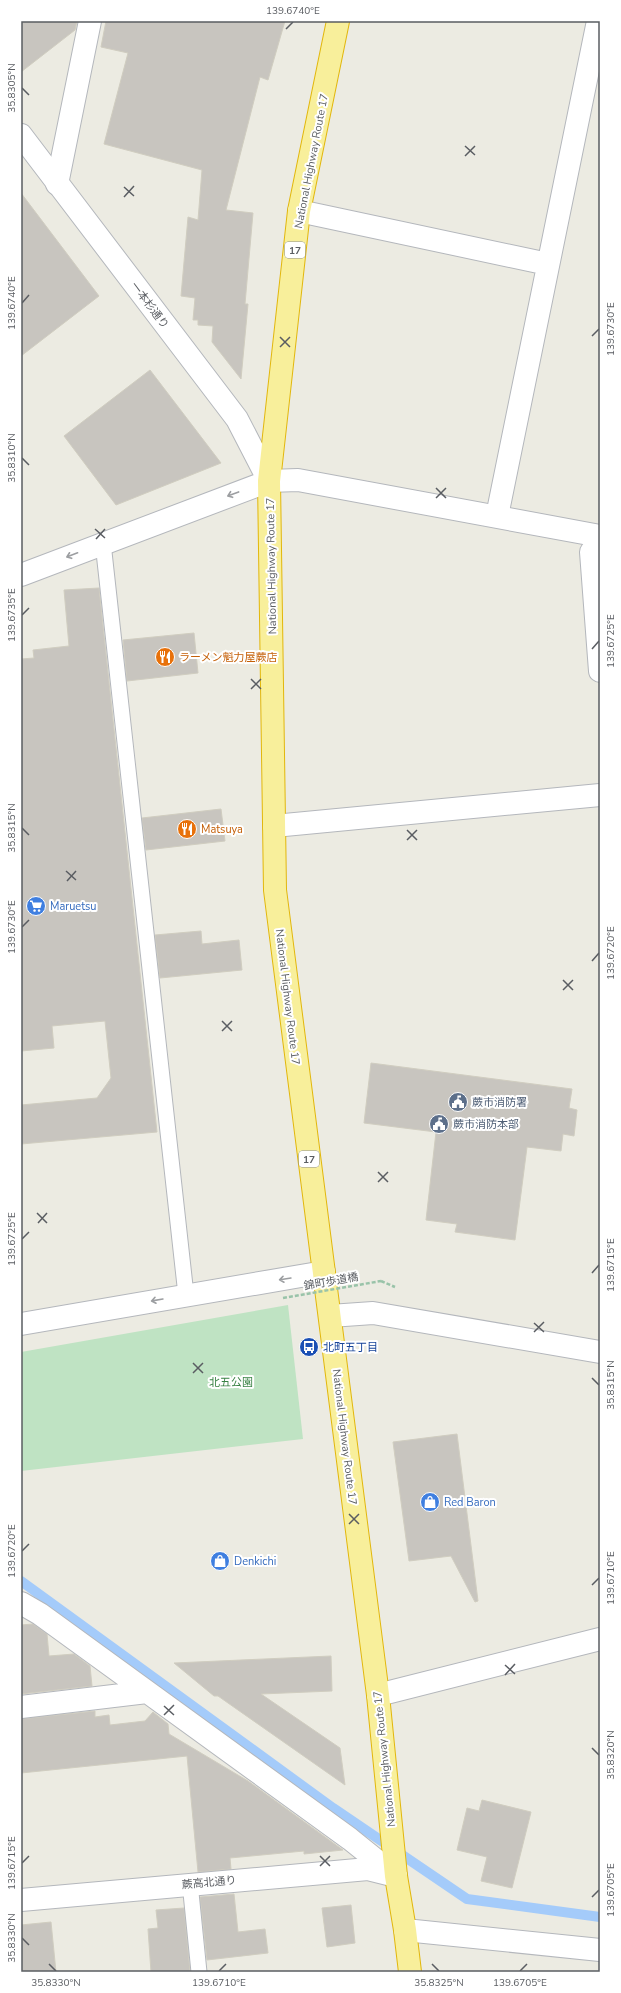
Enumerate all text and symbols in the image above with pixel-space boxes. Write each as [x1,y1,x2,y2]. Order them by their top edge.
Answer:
text: 139.6740°E [266,4,320,18]
text: 35.8305°N [5,63,19,113]
street label: National Highway Route 17 [291,93,332,230]
road number: 17 [285,242,305,258]
text: 139.6740°E [5,276,19,330]
street label: 一本杉通り [127,279,172,332]
text: 139.6730°E [604,302,618,356]
text: 35.8310°N [5,433,19,483]
one-way arrow [227,491,239,499]
street label: National Highway Route 17 [263,497,280,635]
one-way arrow [67,552,79,560]
text: 139.6735°E [5,588,19,642]
text: 139.6725°E [604,614,618,668]
restaurant icon: ラーメン魁力屋蕨店 [154,646,176,668]
place label: ラーメン魁力屋蕨店 [179,650,278,665]
text: 35.8315°N [5,803,19,853]
restaurant icon: Matsuya [176,818,198,840]
place label: Matsuya [201,822,243,837]
supermarket icon: Maruetsu [25,895,47,917]
place label: Maruetsu [50,899,97,914]
text: 139.6730°E [5,900,19,954]
text: 139.6720°E [604,926,618,980]
street label: National Highway Route 17 [272,928,303,1066]
public building icon: 蕨市消防署 [447,1091,469,1113]
place label: 蕨市消防署 [472,1095,527,1110]
public building icon: 蕨市消防本部 [428,1113,450,1135]
place label: 蕨市消防本部 [453,1117,519,1132]
road number: 17 [299,1151,319,1167]
text: 139.6725°E [5,1212,19,1266]
text: 139.6715°E [604,1238,618,1292]
street label: 錦町歩道橋 [303,1269,359,1294]
one-way arrow [279,1275,292,1283]
one-way arrow [151,1296,164,1304]
bus stop icon: 北町五丁目 [298,1336,320,1358]
place label: 北町五丁目 [323,1340,378,1355]
text: 35.8315°N [604,1360,618,1410]
street label: National Highway Route 17 [329,1368,360,1506]
park label: 北五公園 [209,1375,253,1390]
shop icon: Red Baron [419,1491,441,1513]
place label: Red Baron [444,1495,496,1510]
text: 139.6720°E [5,1524,19,1578]
shop icon: Denkichi [209,1550,231,1572]
text: 139.6710°E [604,1551,618,1605]
place label: Denkichi [234,1554,276,1569]
street label: National Highway Route 17 [370,1690,399,1828]
text: 35.8320°N [604,1730,618,1780]
text: 139.6715°E [5,1836,19,1890]
text: 139.6705°E [604,1863,618,1917]
street label: 蕨高北通り [181,1873,237,1892]
text: 35.8330°N [5,1913,19,1963]
text: 35.8330°N [31,1976,81,1990]
text: 139.6710°E [192,1976,246,1990]
text: 35.8325°N [414,1976,464,1990]
text: 139.6705°E [493,1976,547,1990]

